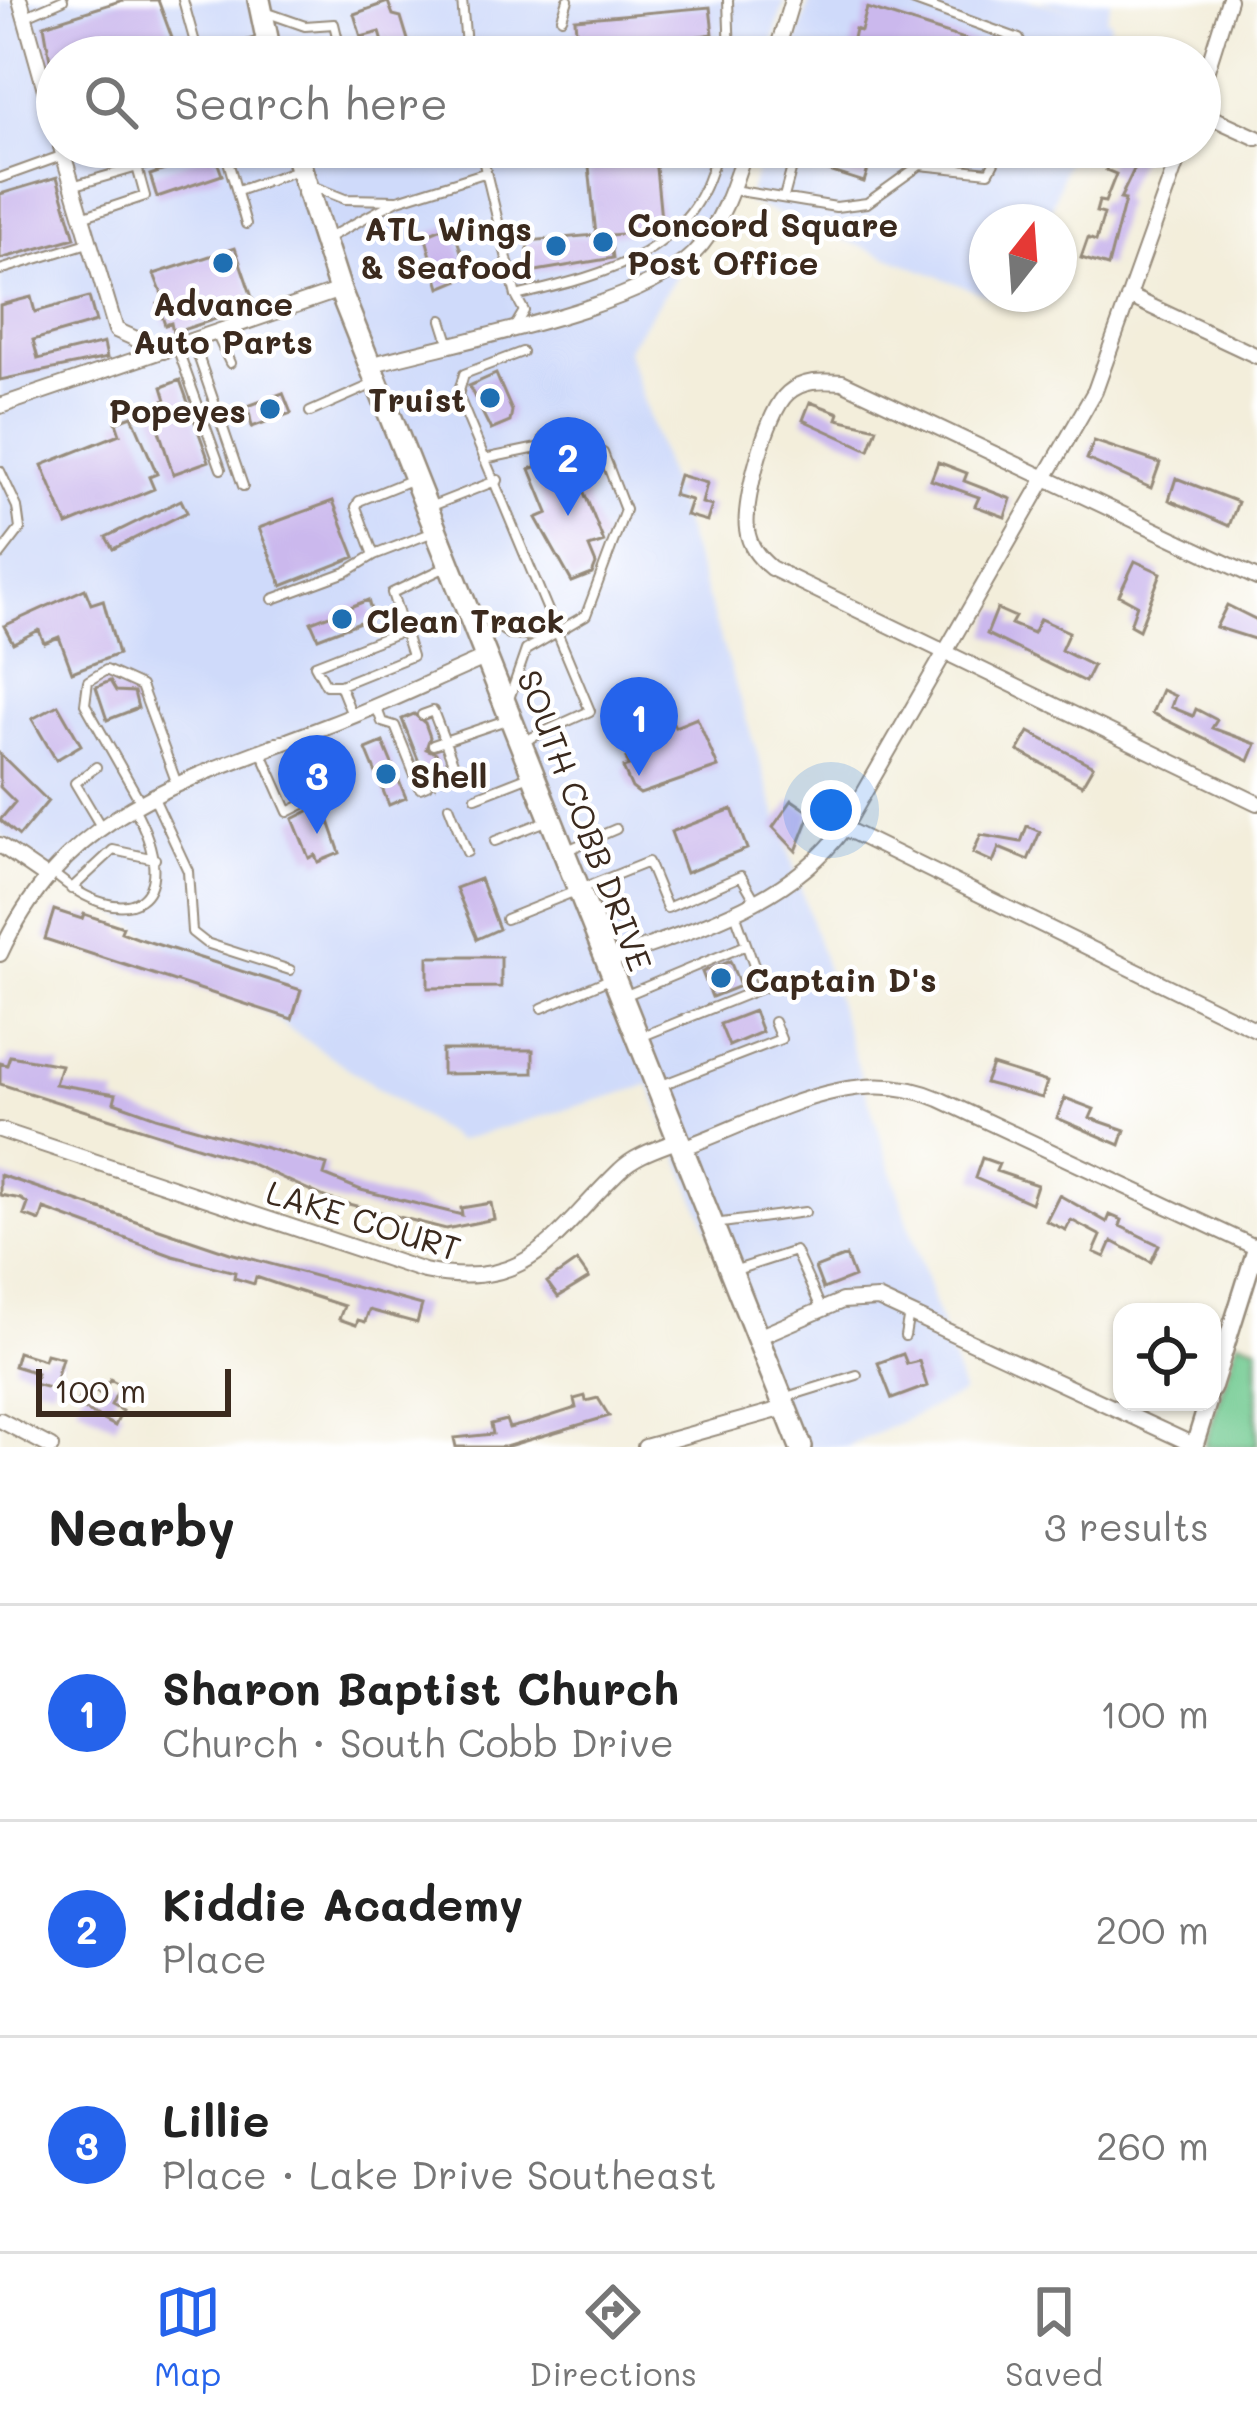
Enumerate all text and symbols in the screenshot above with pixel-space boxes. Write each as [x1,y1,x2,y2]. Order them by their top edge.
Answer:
search box [36,36,1221,168]
icon: search [78,69,144,135]
text: Search here [174,73,448,131]
place label: Concord Square Post Office [627,202,898,283]
north arrow [969,204,1077,312]
place label: ATL Wings & Seafood [360,206,532,287]
marker: Concord Square Post Office [590,229,616,255]
marker: ATL Wings & Seafood [543,233,569,259]
marker: Advance Auto Parts [210,250,236,276]
place label: Advance Auto Parts [133,281,313,362]
place label: Truist [368,377,466,420]
marker: Truist [477,385,503,411]
place label: Popeyes [109,388,246,432]
marker: Popeyes [257,396,283,422]
pin: 2 [529,417,607,516]
place label: Clean Track [366,598,565,641]
marker: Clean Track [329,606,355,632]
street label: SOUTH COBB DRIVE [509,663,663,977]
pin: 1 [600,677,678,776]
pin: 3 [278,735,356,834]
place label: Shell [410,753,487,796]
marker: Shell [373,761,399,787]
your location [801,780,861,840]
place label: Captain D's [745,957,937,1000]
marker: Captain D's [708,965,734,991]
street label: LAKE COURT [262,1169,466,1269]
map controls [1113,1303,1221,1411]
button: locate [1113,1303,1221,1411]
scale bar [36,1363,231,1416]
text: 100 m [54,1368,146,1411]
text: Nearby [48,1492,235,1559]
text: 3 results [1044,1500,1209,1551]
text: Sharon Baptist Church [162,1658,679,1716]
text: 1 [78,1687,96,1738]
text: 100 m [1100,1687,1209,1738]
text: Church · South Cobb Drive [162,1716,674,1767]
text: Kiddie Academy [162,1874,523,1932]
text: 2 [76,1903,98,1954]
text: 200 m [1096,1903,1209,1954]
text: Place [162,1932,267,1983]
text: Lillie [162,2090,270,2148]
text: 3 [75,2119,99,2170]
text: 260 m [1096,2119,1209,2170]
text: Place · Lake Drive Southeast [162,2148,717,2199]
tab: Map [154,2279,221,2394]
tab: Directions [529,2279,697,2394]
tab: Saved [1005,2279,1103,2394]

